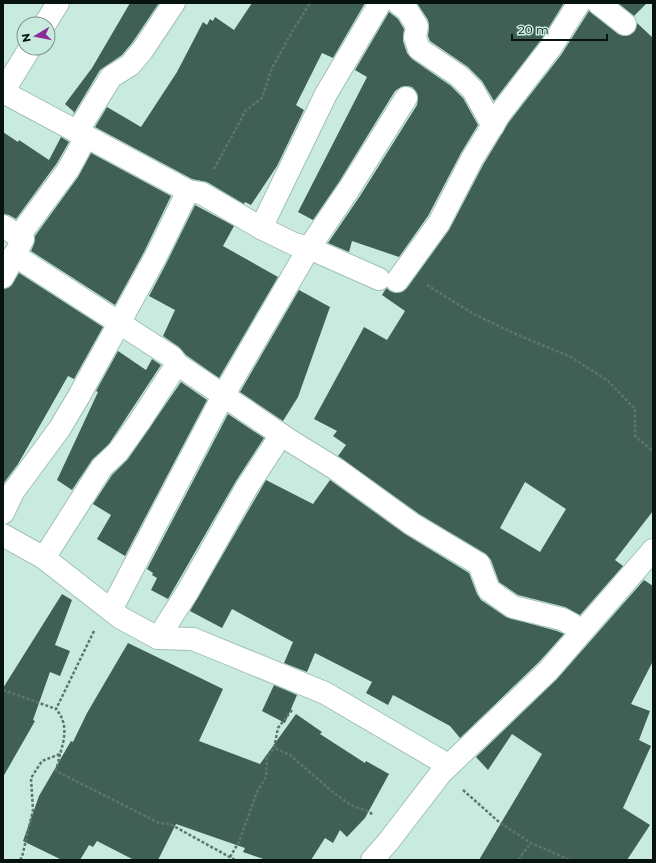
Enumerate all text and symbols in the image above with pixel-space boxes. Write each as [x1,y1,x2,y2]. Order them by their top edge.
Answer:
north arrow [16,16,56,56]
scale bar [512,16,607,42]
text: 20 m [518,22,549,37]
text: N [18,32,34,43]

